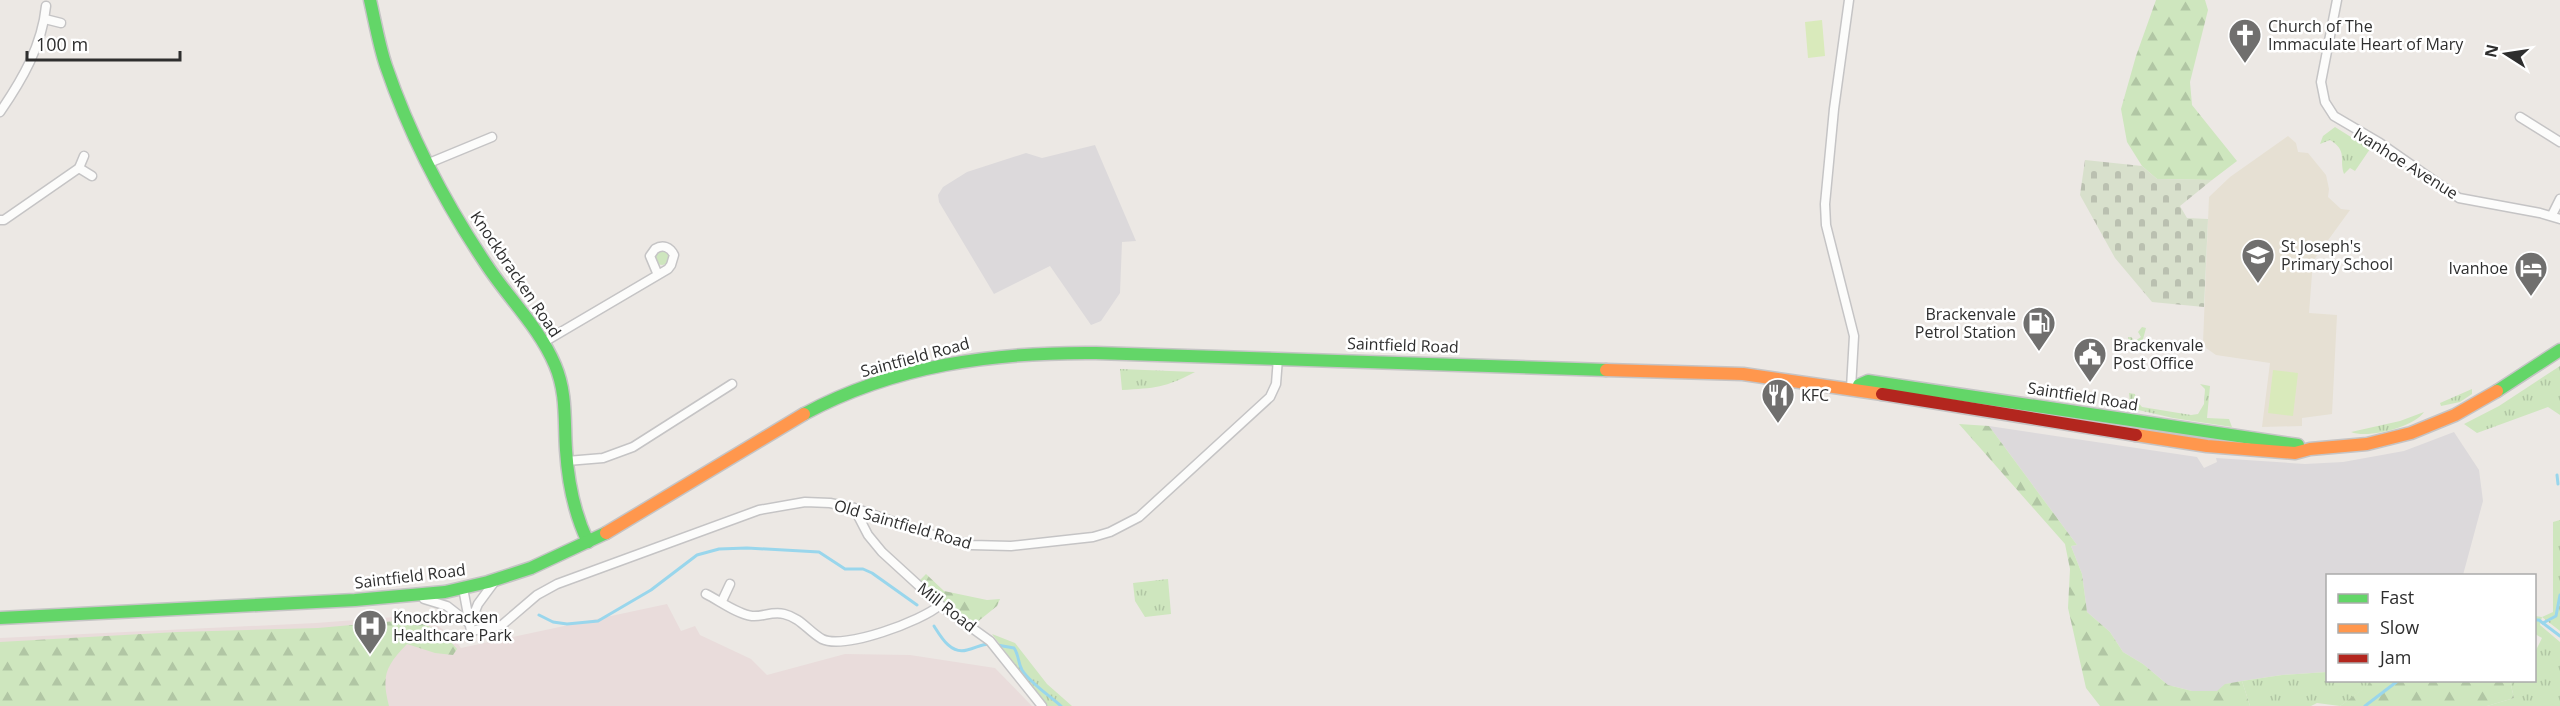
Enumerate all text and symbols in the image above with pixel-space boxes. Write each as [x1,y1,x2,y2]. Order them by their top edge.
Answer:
place label: Church of The Immaculate Heart of Mary [2268,15,2464,55]
church icon: Church of The Immaculate Heart of Mary [2227,17,2263,64]
scale bar [27,24,180,62]
north arrow [2476,24,2536,84]
text: 100 m [36,32,88,56]
text: N [2479,42,2503,60]
street label: Ivanhoe Avenue [2350,122,2462,204]
street label: Knockbracken Road [466,207,566,341]
place label: St Joseph's Primary School [2281,235,2393,275]
school or university icon: St Joseph's Primary School [2240,237,2276,284]
hotel icon: Ivanhoe [2513,250,2549,297]
place label: Ivanhoe [2448,257,2508,279]
place label: Brackenvale Petrol Station [1915,303,2016,343]
fuel station icon: Brackenvale Petrol Station [2021,305,2057,352]
street label: Saintfield Road [858,332,972,382]
street label: Saintfield Road [1347,332,1459,358]
place label: Brackenvale Post Office [2113,334,2204,374]
public building icon: Brackenvale Post Office [2072,336,2108,383]
street label: Saintfield Road [2026,376,2140,416]
restaurant icon: KFC [1760,377,1796,424]
place label: KFC [1801,384,1829,406]
street label: Old Saintfield Road [832,494,974,554]
street label: Saintfield Road [353,558,467,594]
legend [2326,574,2536,682]
street label: Mill Road [913,577,981,637]
text: Fast [2380,585,2414,609]
place label: Knockbracken Healthcare Park [393,606,513,646]
hospital icon: Knockbracken Healthcare Park [352,608,388,655]
text: Slow [2380,615,2419,639]
text: Jam [2378,645,2412,669]

